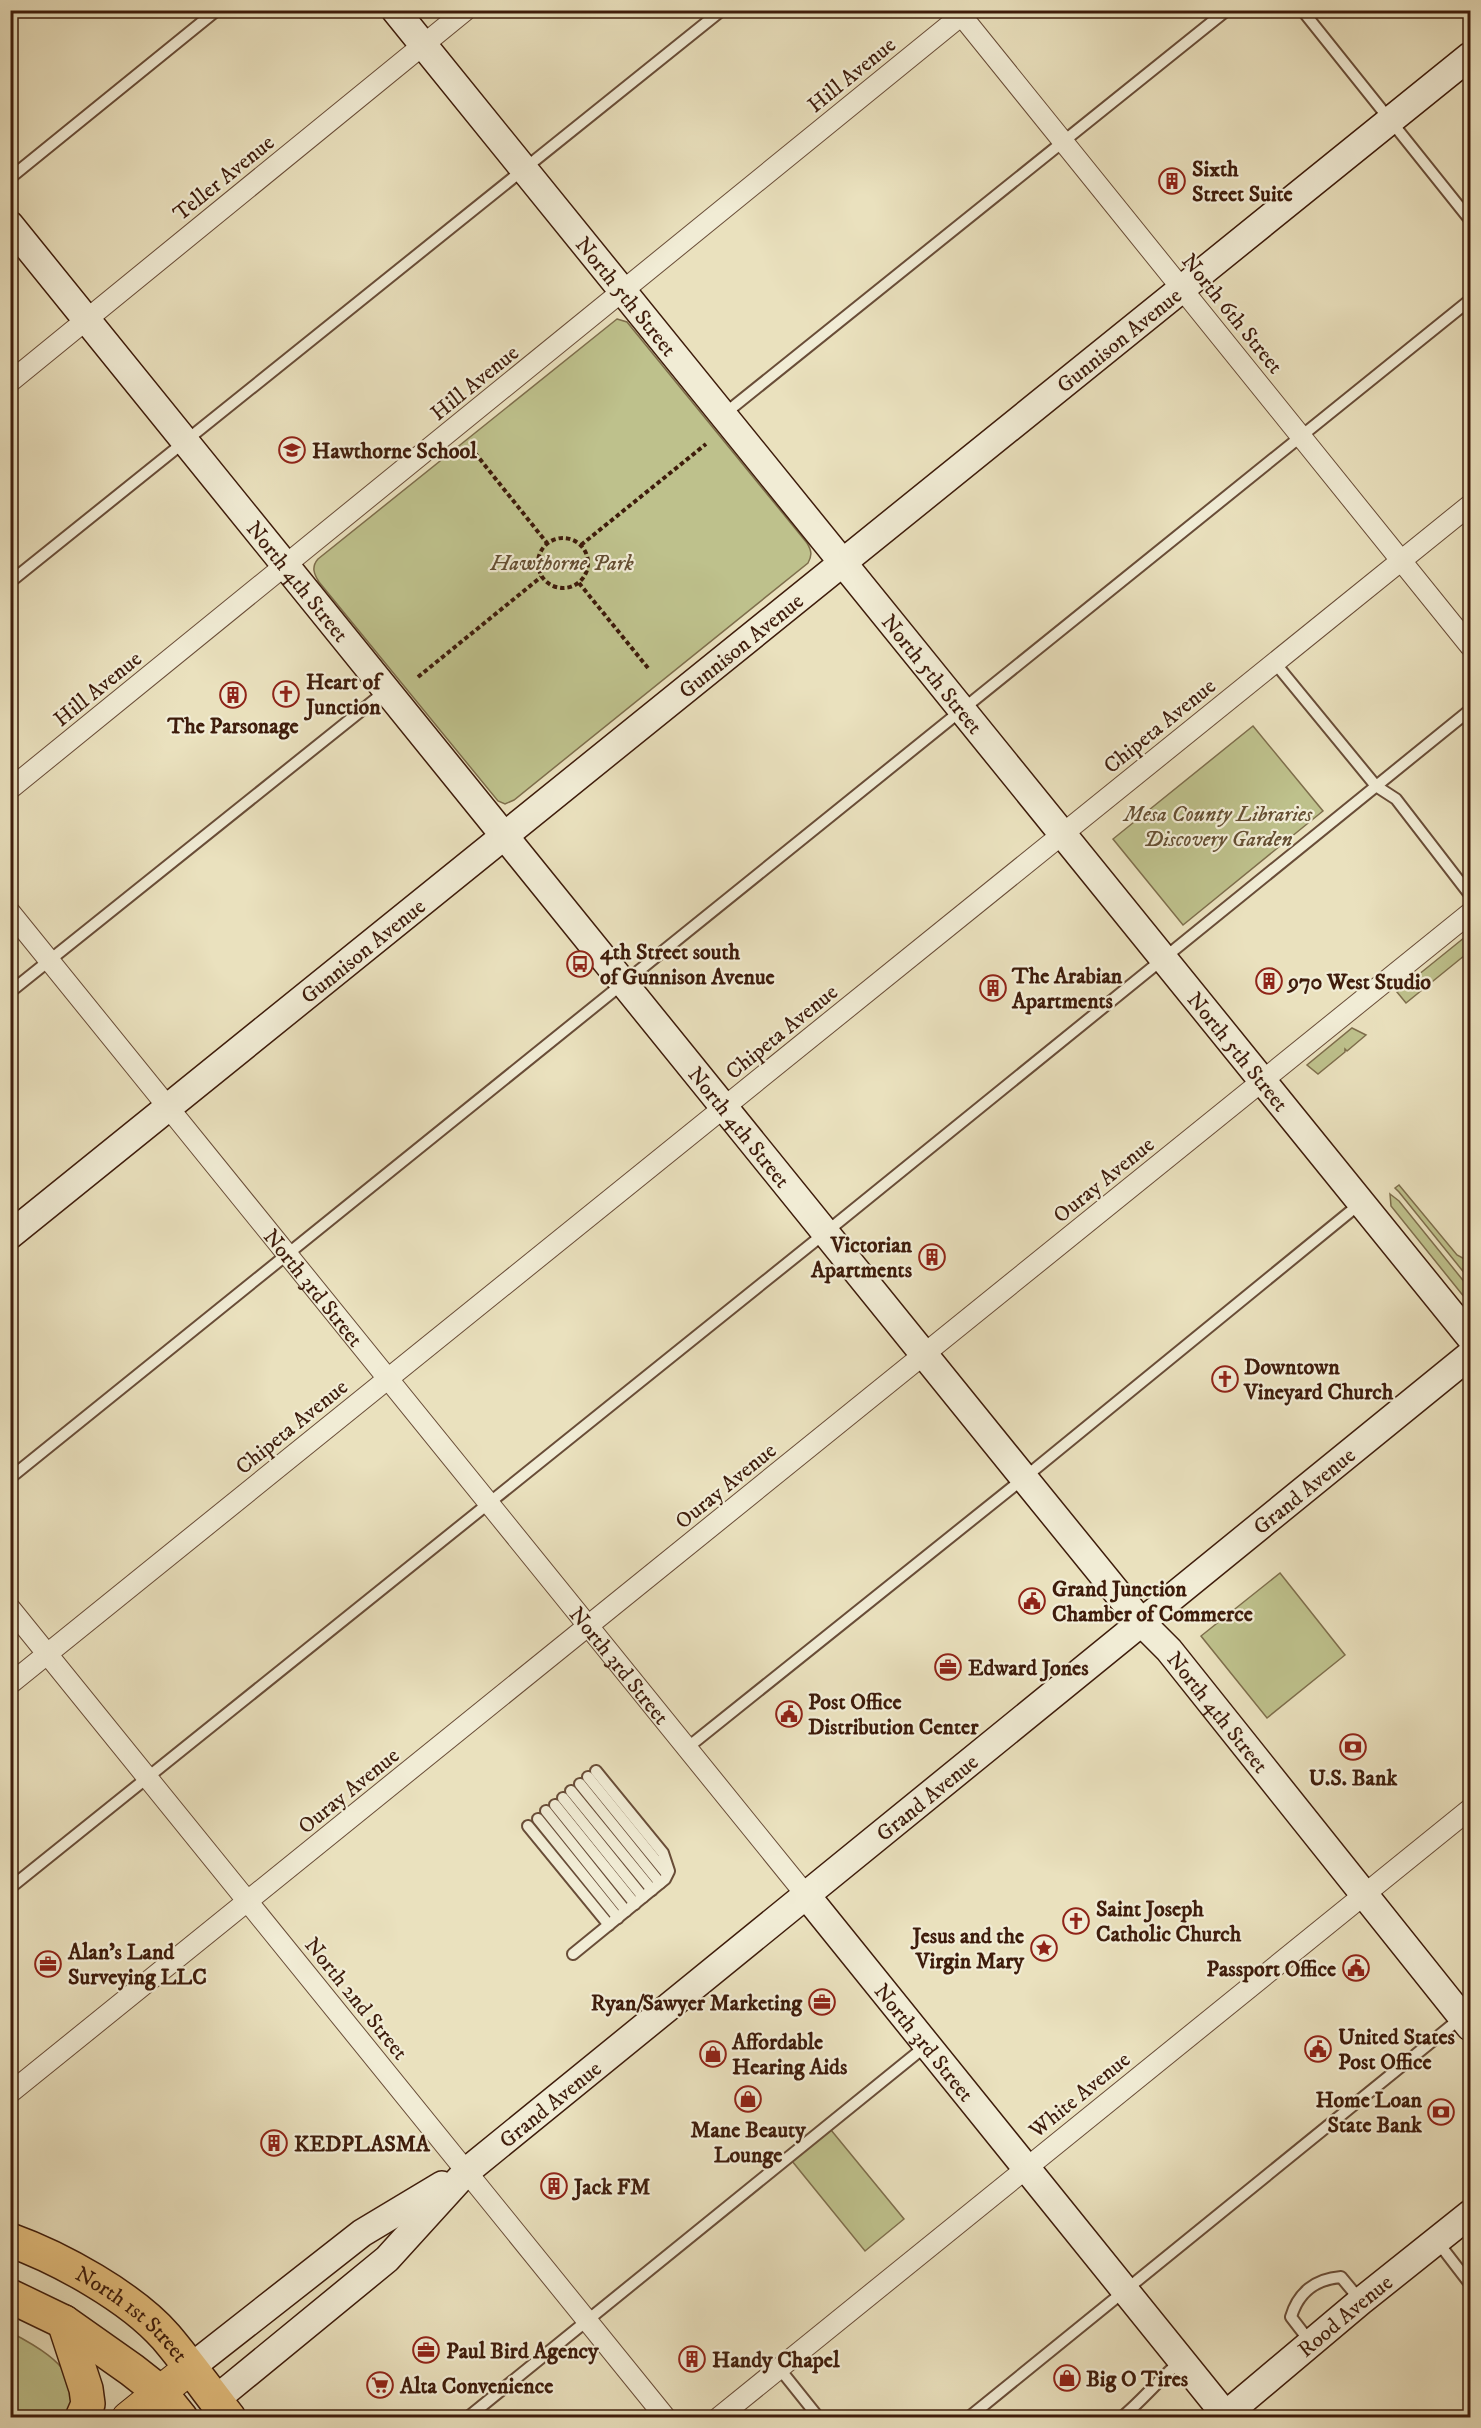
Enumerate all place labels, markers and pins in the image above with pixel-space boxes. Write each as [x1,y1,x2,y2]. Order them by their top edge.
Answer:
place label: Sixth Street Suite [1192,156,1293,208]
building icon: Sixth Street Suite [1157,166,1187,196]
school or university icon: Hawthorne School [277,435,307,465]
place label: Hawthorne School [312,438,477,465]
place label: Heart of Junction [303,669,384,721]
church icon: Heart of Junction [271,679,301,709]
building icon: The Parsonage [218,680,248,710]
place label: The Parsonage [167,713,298,740]
place label: 4th Street south of Gunnison Avenue [600,939,775,991]
bus stop icon: 4th Street south of Gunnison Avenue [565,949,595,979]
place label: The Arabian Apartments [1011,963,1123,1015]
building icon: 970 West Studio [1254,966,1284,996]
place label: 970 West Studio [1286,969,1431,996]
building icon: The Arabian Apartments [978,973,1008,1003]
place label: Victorian Apartments [810,1232,913,1284]
building icon: Victorian Apartments [917,1242,947,1272]
place label: Downtown Vineyard Church [1243,1354,1394,1406]
church icon: Downtown Vineyard Church [1210,1364,1240,1394]
place label: Grand Junction Chamber of Commerce [1052,1576,1253,1628]
public building icon: Grand Junction Chamber of Commerce [1017,1586,1047,1616]
office icon: Edward Jones [933,1652,963,1682]
place label: Edward Jones [968,1655,1089,1682]
place label: Post Office Distribution Center [808,1689,979,1741]
public building icon: Post Office Distribution Center [774,1699,804,1729]
bank icon: U.S. Bank [1338,1732,1368,1762]
place label: U.S. Bank [1309,1765,1398,1792]
place label: Saint Joseph Catholic Church [1096,1896,1242,1948]
church icon: Saint Joseph Catholic Church [1061,1906,1091,1936]
place label: Jesus and the Virgin Mary [909,1923,1025,1975]
place icon: Jesus and the Virgin Mary [1029,1933,1059,1963]
place label: Alan's Land Surveying LLC [67,1939,207,1991]
office icon: Alan's Land Surveying LLC [33,1949,63,1979]
public building icon: Passport Office [1341,1953,1371,1983]
place label: Passport Office [1206,1956,1336,1983]
office icon: Ryan/Sawyer Marketing [807,1987,837,2017]
place label: Ryan/Sawyer Marketing [591,1990,803,2017]
place label: United States Post Office [1338,2024,1456,2076]
place label: Affordable Hearing Aids [731,2029,848,2081]
public building icon: United States Post Office [1303,2034,1333,2064]
shop icon: Affordable Hearing Aids [698,2039,728,2069]
shop icon: Mane Beauty Lounge [733,2084,763,2114]
place label: Home Loan State Bank [1315,2087,1423,2139]
bank icon: Home Loan State Bank [1426,2097,1456,2127]
place label: Mane Beauty Lounge [690,2117,806,2169]
building icon: KEDPLASMA [259,2128,289,2158]
place label: KEDPLASMA [294,2131,431,2158]
building icon: Jack FM [539,2171,569,2201]
place label: Jack FM [571,2174,650,2201]
office icon: Paul Bird Agency [411,2335,441,2365]
place label: Paul Bird Agency [446,2338,599,2365]
building icon: Handy Chapel [677,2344,707,2374]
place label: Handy Chapel [712,2347,840,2374]
shop icon: Big O Tires [1052,2363,1082,2393]
place label: Big O Tires [1086,2366,1189,2393]
supermarket icon: Alta Convenience [365,2370,395,2400]
place label: Alta Convenience [399,2373,553,2400]

